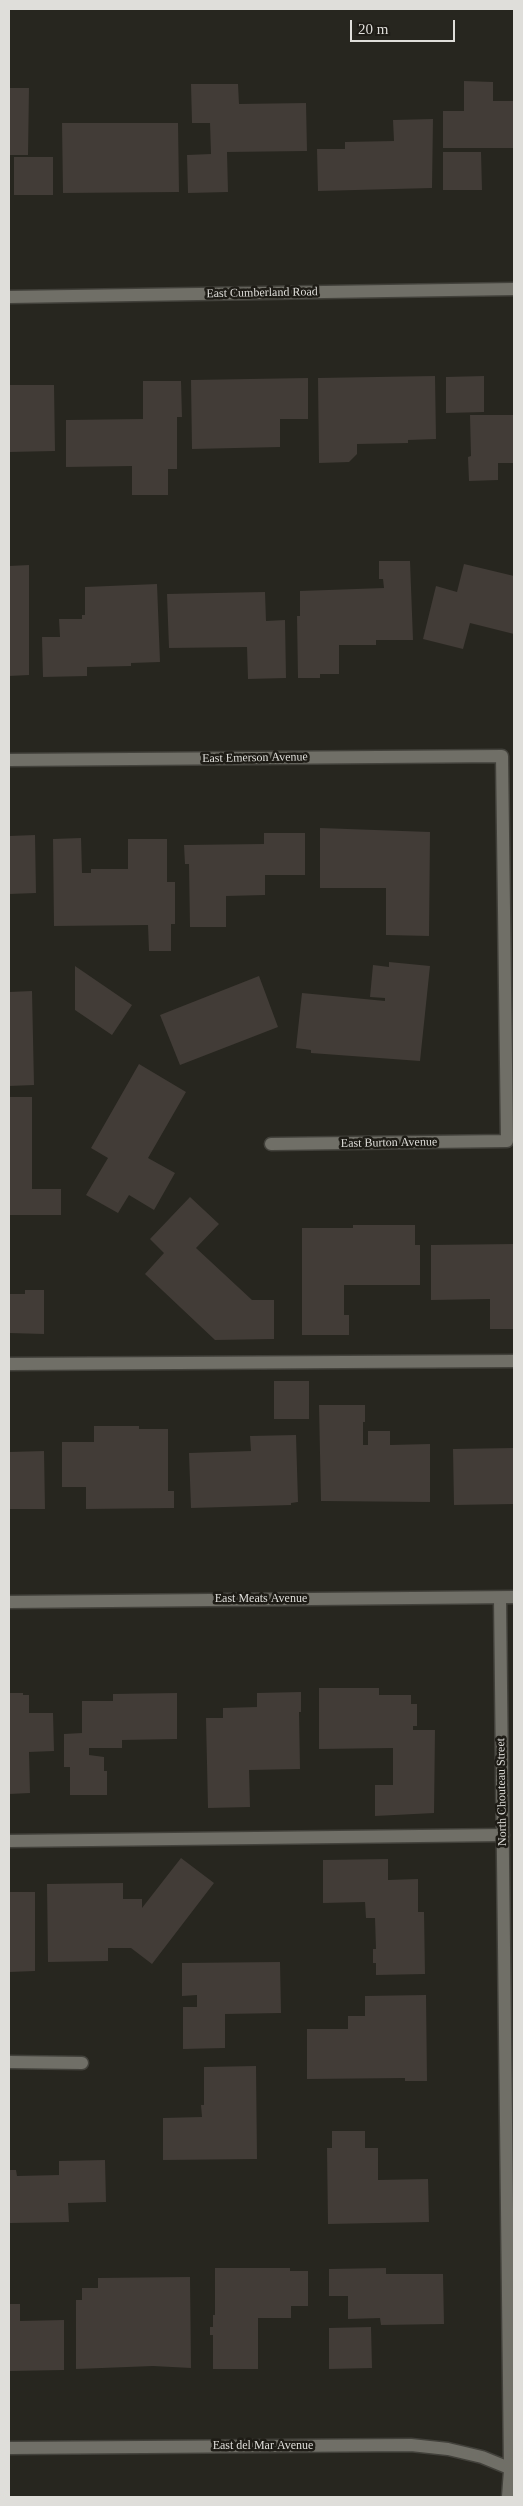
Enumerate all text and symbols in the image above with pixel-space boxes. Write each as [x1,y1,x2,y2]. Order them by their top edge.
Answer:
scale bar [353,10,458,42]
text: 20 m [358,21,388,37]
street label: East Cumberland Road [206,285,318,301]
street label: East Emerson Avenue [202,750,308,766]
street label: East Burton Avenue [341,1135,437,1151]
street label: East Meats Avenue [215,1592,307,1606]
street label: North Chouteau Street [494,1738,510,1846]
street label: East del Mar Avenue [213,2439,313,2453]

